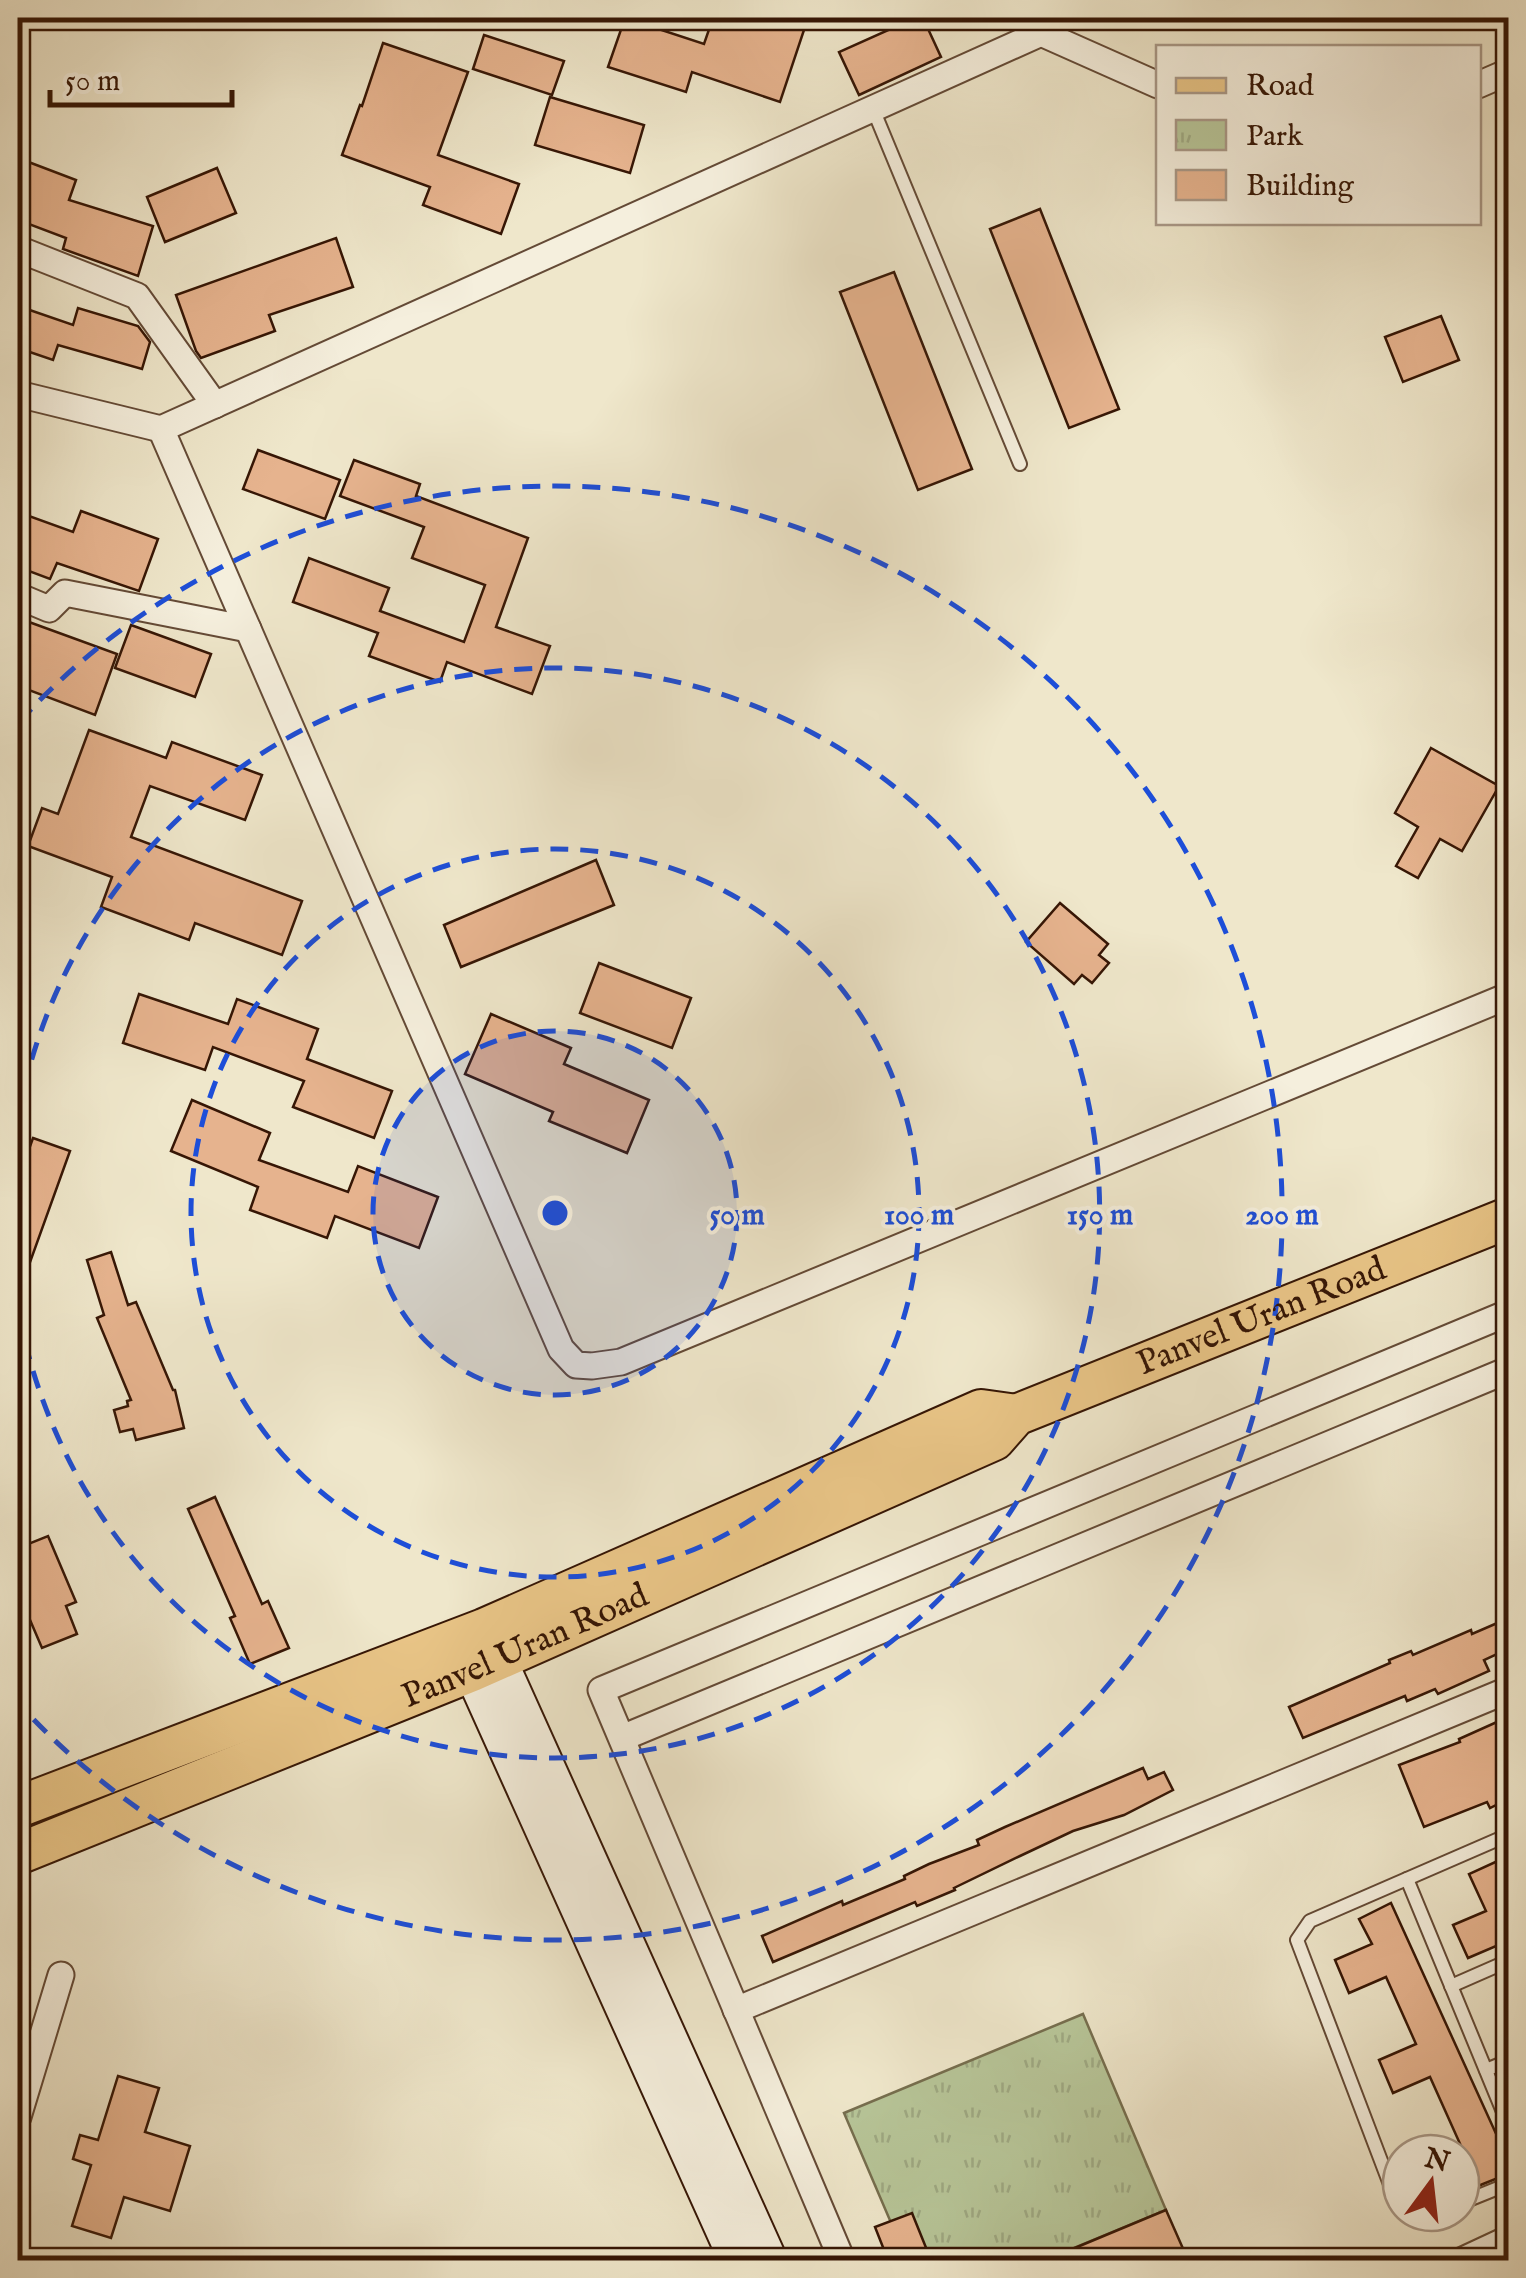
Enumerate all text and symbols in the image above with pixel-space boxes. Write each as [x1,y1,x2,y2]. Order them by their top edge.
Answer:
scale bar [50,45,232,107]
legend [1156,45,1481,225]
text: 50 m [65,63,120,101]
text: Road [1246,68,1315,106]
text: Park [1246,118,1304,156]
text: Building [1246,168,1355,206]
centre of rings [537,1195,573,1231]
text: 50 m [709,1197,765,1235]
text: 100 m [884,1197,954,1235]
text: 150 m [1067,1197,1133,1235]
text: 200 m [1245,1197,1319,1235]
street label: Panvel Uran Road [1130,1247,1393,1387]
street label: Panvel Uran Road [395,1573,656,1719]
north arrow [1381,2133,1481,2233]
text: N [1420,2141,1453,2181]

